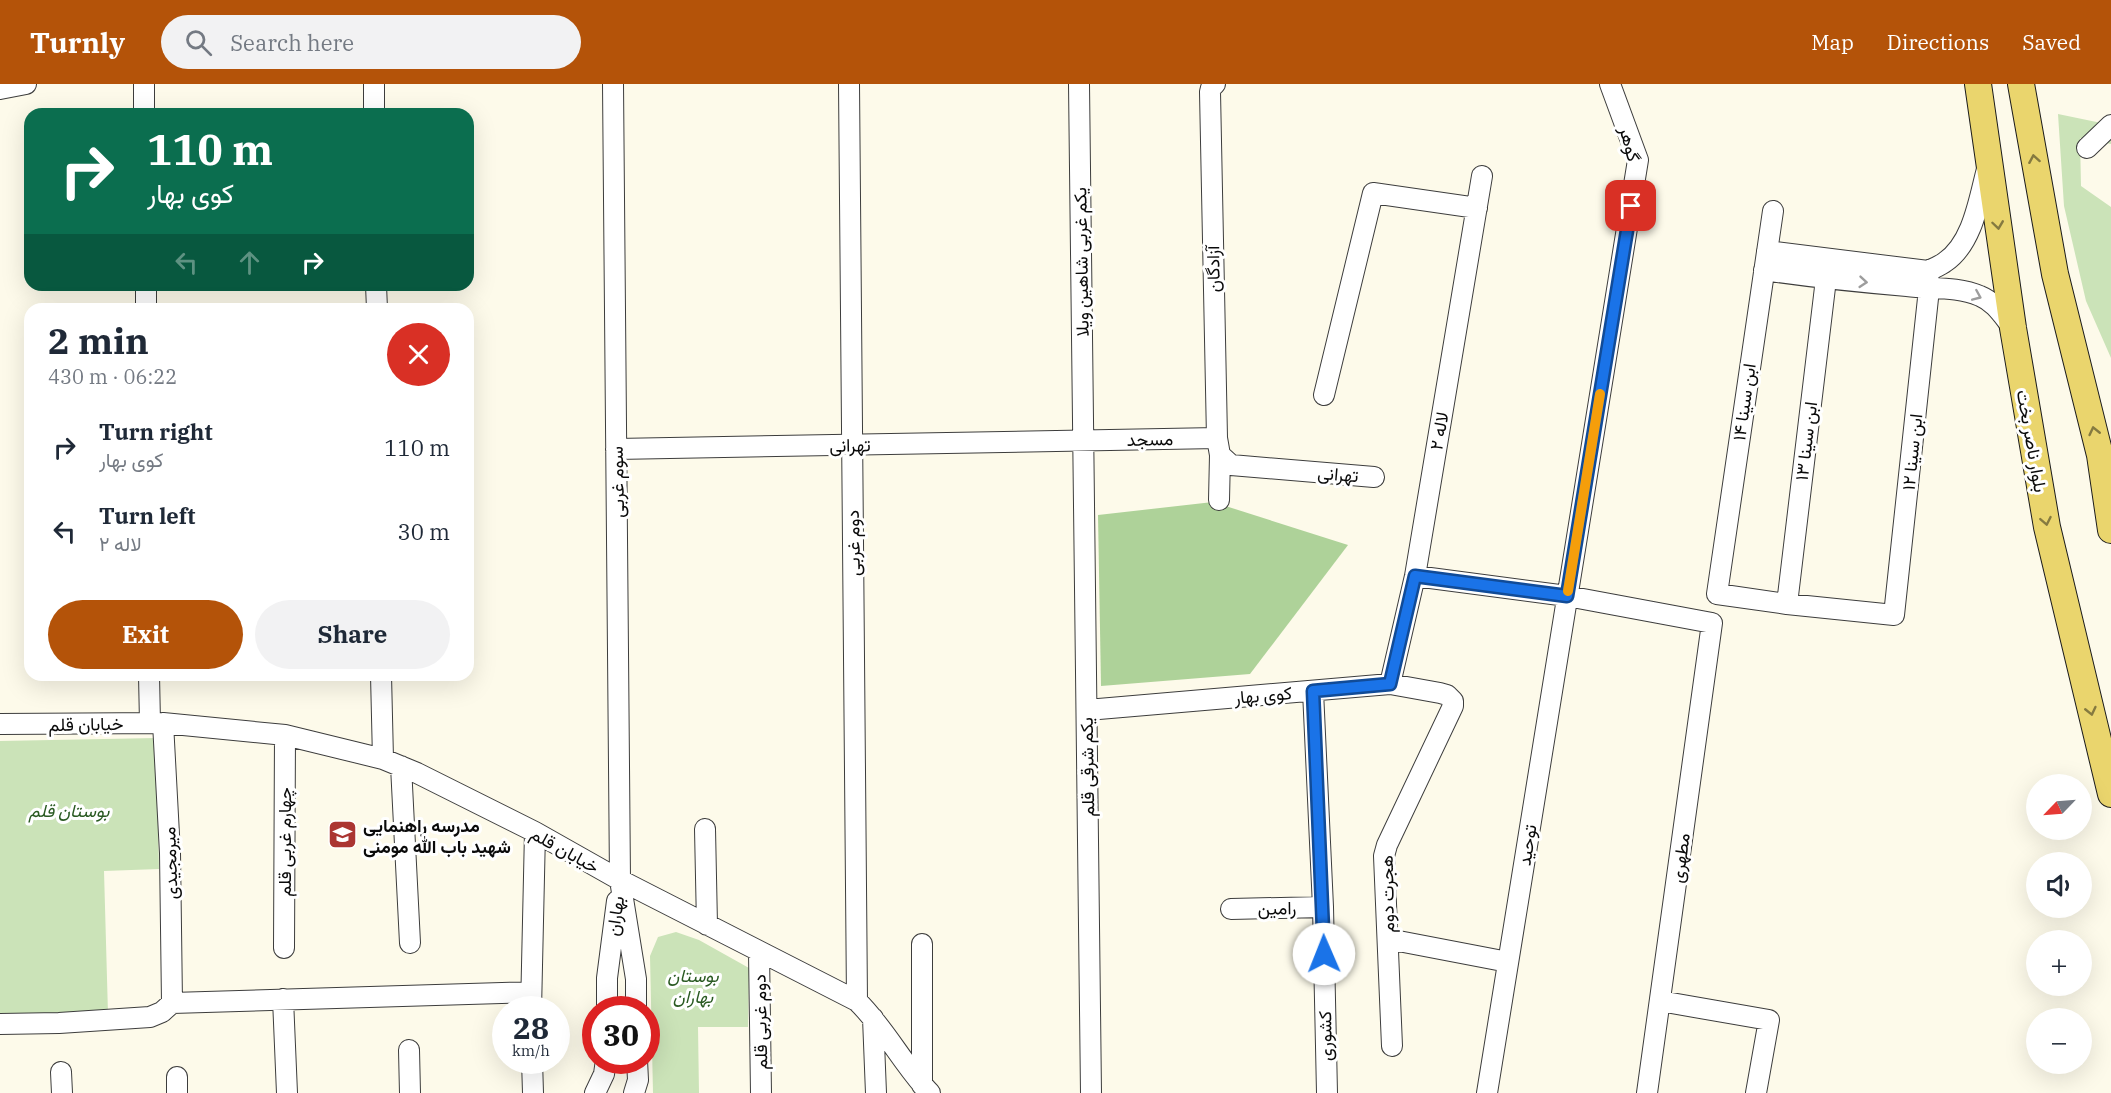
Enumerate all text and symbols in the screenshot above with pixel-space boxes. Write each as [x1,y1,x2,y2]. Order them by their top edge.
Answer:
search box [161,15,581,69]
text: Turnly [30,24,125,61]
icon: search [182,26,215,59]
text: Search here [230,28,354,57]
text: Map [1811,28,1854,56]
text: Directions [1887,28,1989,56]
text: Saved [2022,28,2081,56]
text: 110 m [147,122,273,177]
street label: گوهر [1614,123,1646,164]
icon: right [48,132,126,210]
one-way arrow [2028,154,2041,164]
text: کوی بهار [147,175,234,210]
pin [1605,180,1656,231]
street label: یکم غربی شاهین ویلا [1068,187,1095,337]
icon: arrive [1614,189,1647,222]
one-way arrow [1992,220,2004,230]
street label: آزادگان [1201,244,1225,292]
icon: left [170,246,203,279]
icon: ahead [233,246,266,279]
icon: right [296,246,329,279]
one-way arrow [1859,275,1868,288]
one-way arrow [1971,289,1982,301]
text: 2 min [48,317,149,364]
button: close [387,323,450,386]
street label: ابن سینا ۱۴ [1727,362,1761,442]
text: 430 m · 06:22 [48,363,177,390]
street label: بلوار ناصر بخت [2012,388,2052,494]
street label: ابن سینا ۱۳ [1790,400,1822,482]
street label: لاله ۲ [1424,410,1454,452]
street label: ابن سینا ۱۲ [1897,413,1927,491]
text: Turn right [99,417,213,446]
street label: مسجد [1126,427,1174,451]
one-way arrow [2089,427,2102,437]
icon: right [48,431,81,464]
text: 110 m [384,433,450,462]
street label: تهرانی [829,433,871,457]
text: کوی بهار [99,446,163,473]
street label: سوم غربی [605,446,630,518]
street label: تهرانی [1316,461,1360,487]
text: Turn left [99,501,195,530]
street label: دوم غربی [841,510,866,576]
icon: left [48,515,81,548]
one-way arrow [2039,516,2052,526]
text: 30 m [398,517,450,546]
text: لاله ۲ [99,530,142,557]
button: Exit [48,600,243,669]
button: Share [255,600,450,669]
street label: کوی بهار [1232,681,1293,709]
one-way arrow [2083,706,2096,716]
street label: خیابان قلم [48,712,124,737]
street label: یکم شرقی قلم [1075,717,1100,817]
north arrow [2026,774,2092,840]
map controls [2026,774,2092,1074]
street label: چهارم غربی قلم [273,787,297,897]
park label: بوستان قلم [28,799,110,823]
place label: مدرسه راهنمایی شهید باب الله مومنی [363,814,511,858]
school or university icon: مدرسه راهنمایی شهید باب الله مومنی [326,819,358,851]
street label: خیابان قلم [526,822,603,879]
street label: توحید [1512,823,1542,867]
street label: میرمجیدی [157,826,183,900]
street label: مطهری [1665,831,1695,885]
button: sound [2026,852,2092,918]
street label: هجرت دوم [1375,855,1400,933]
street label: بهاران [601,894,629,938]
street label: رامین [1257,896,1297,920]
position arrow [1292,922,1356,986]
button: + [2026,930,2092,996]
park label: بوستان بهاران [667,964,719,1008]
street label: دوم غربی قلم [748,974,773,1070]
speed limit sign: 30 [582,996,660,1074]
text: 28 [513,1008,549,1047]
button: − [2026,1008,2092,1074]
street label: کشوری [1313,1011,1337,1061]
text: km/h [512,1041,550,1060]

